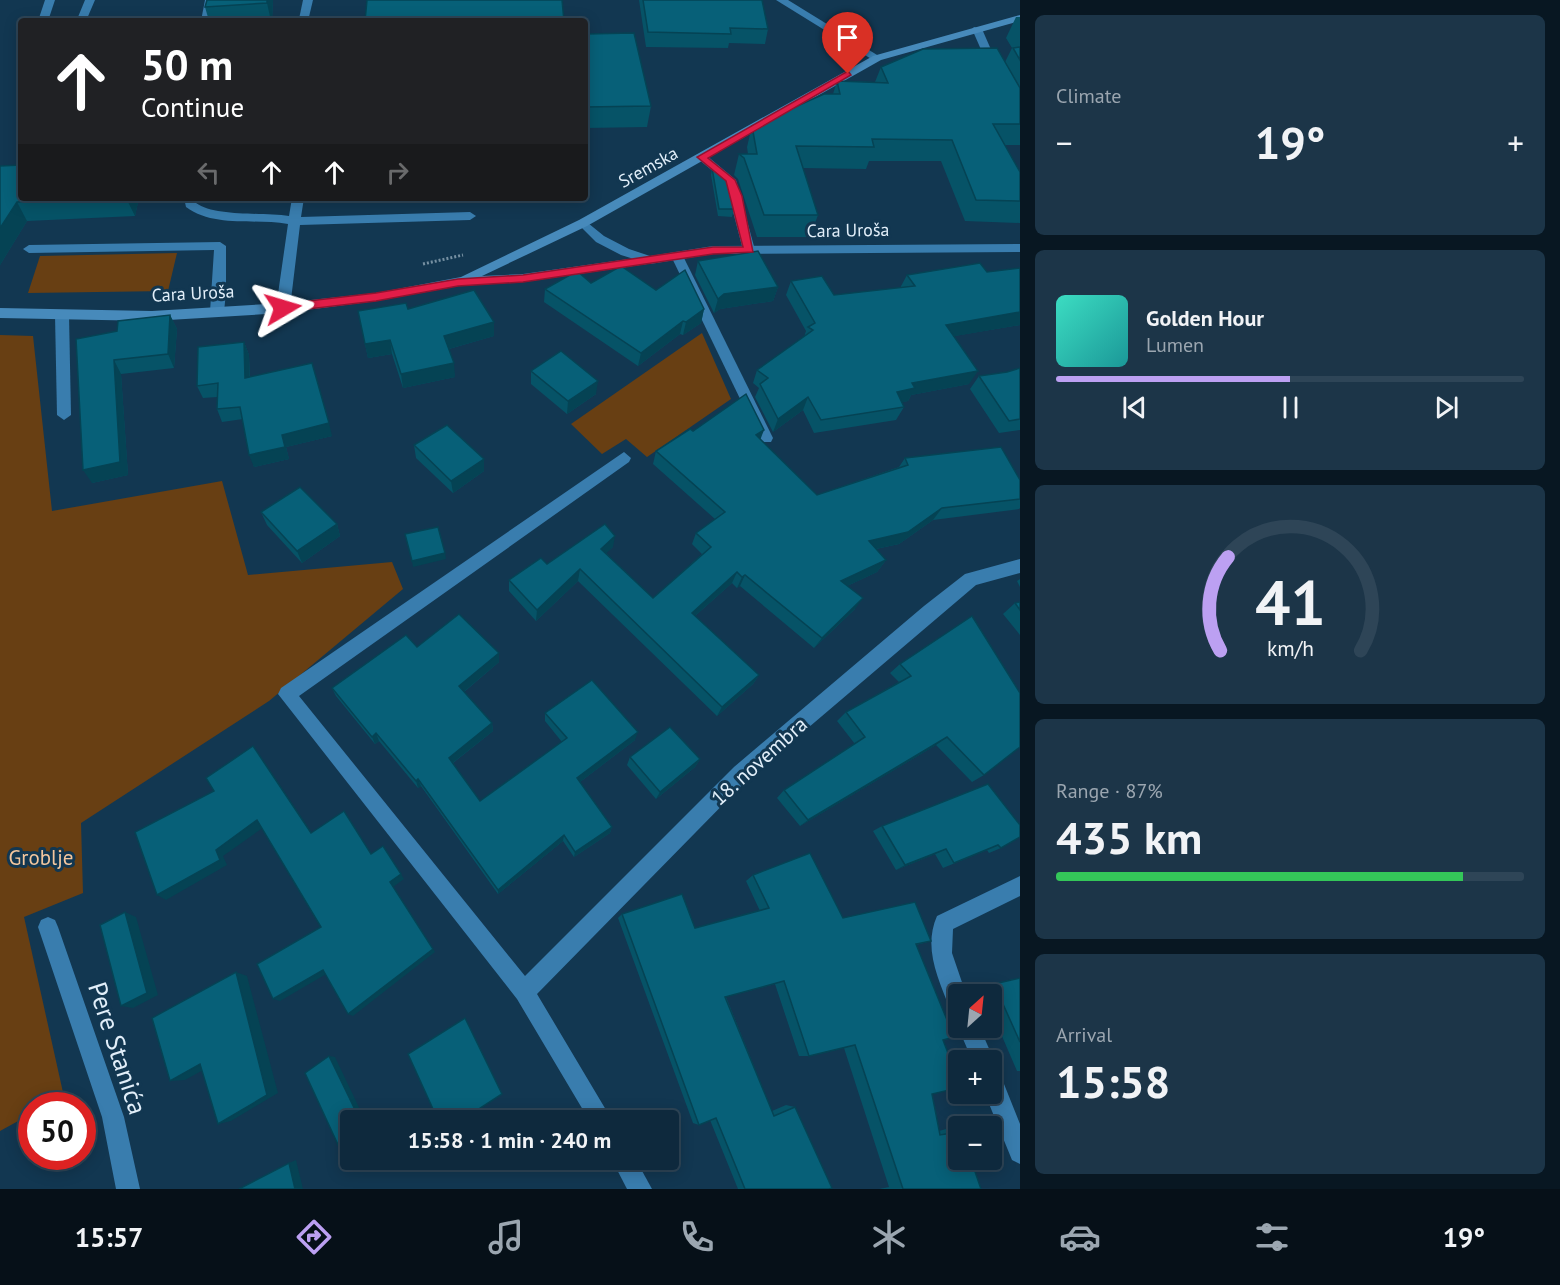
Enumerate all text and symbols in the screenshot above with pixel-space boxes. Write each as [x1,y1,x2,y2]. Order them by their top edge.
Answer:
pin [822,12,873,74]
icon: arrive [831,21,864,54]
text: 50 m [141,37,233,92]
icon: ahead [42,42,120,120]
text: Climate [1056,83,1122,109]
text: Continue [141,90,244,124]
text: 19° [1255,113,1325,171]
text: − [1056,121,1073,164]
text: + [1507,121,1524,164]
street label: Sremska [614,141,682,193]
icon: left [192,156,225,189]
icon: ahead [255,156,288,189]
icon: ahead [318,156,351,189]
icon: right [381,156,414,189]
street label: Cara Uroša [806,218,890,242]
position arrow [251,276,315,340]
street label: Cara Uroša [151,279,235,307]
text: Golden Hour [1146,304,1264,332]
text: Lumen [1146,332,1204,358]
icon: previous [1118,391,1151,424]
icon: pause [1274,391,1307,424]
icon: next [1430,391,1463,424]
text: 41 [1255,562,1325,643]
text: km/h [1266,635,1313,663]
street label: 18. novembra [705,711,813,811]
text: Range · 87% [1056,778,1163,804]
text: 435 km [1056,808,1202,866]
park label: Groblje [9,844,74,871]
street label: Pere Stanića [81,978,155,1118]
north arrow [948,984,1002,1038]
map controls [948,984,1002,1170]
text: Arrival [1056,1022,1112,1048]
button: + [948,1050,1002,1104]
text: 15:58 [1056,1052,1170,1110]
speed limit sign: 50 [18,1092,96,1170]
button: − [948,1116,1002,1170]
text: 15:58 · 1 min · 240 m [408,1126,611,1154]
icon: directions [293,1216,335,1258]
icon: music [485,1216,527,1258]
icon: phone [676,1216,718,1258]
icon: climate [868,1216,910,1258]
icon: car [1059,1216,1101,1258]
icon: filters [1251,1216,1293,1258]
text: 15:57 [75,1220,143,1254]
text: 19° [1443,1220,1485,1254]

